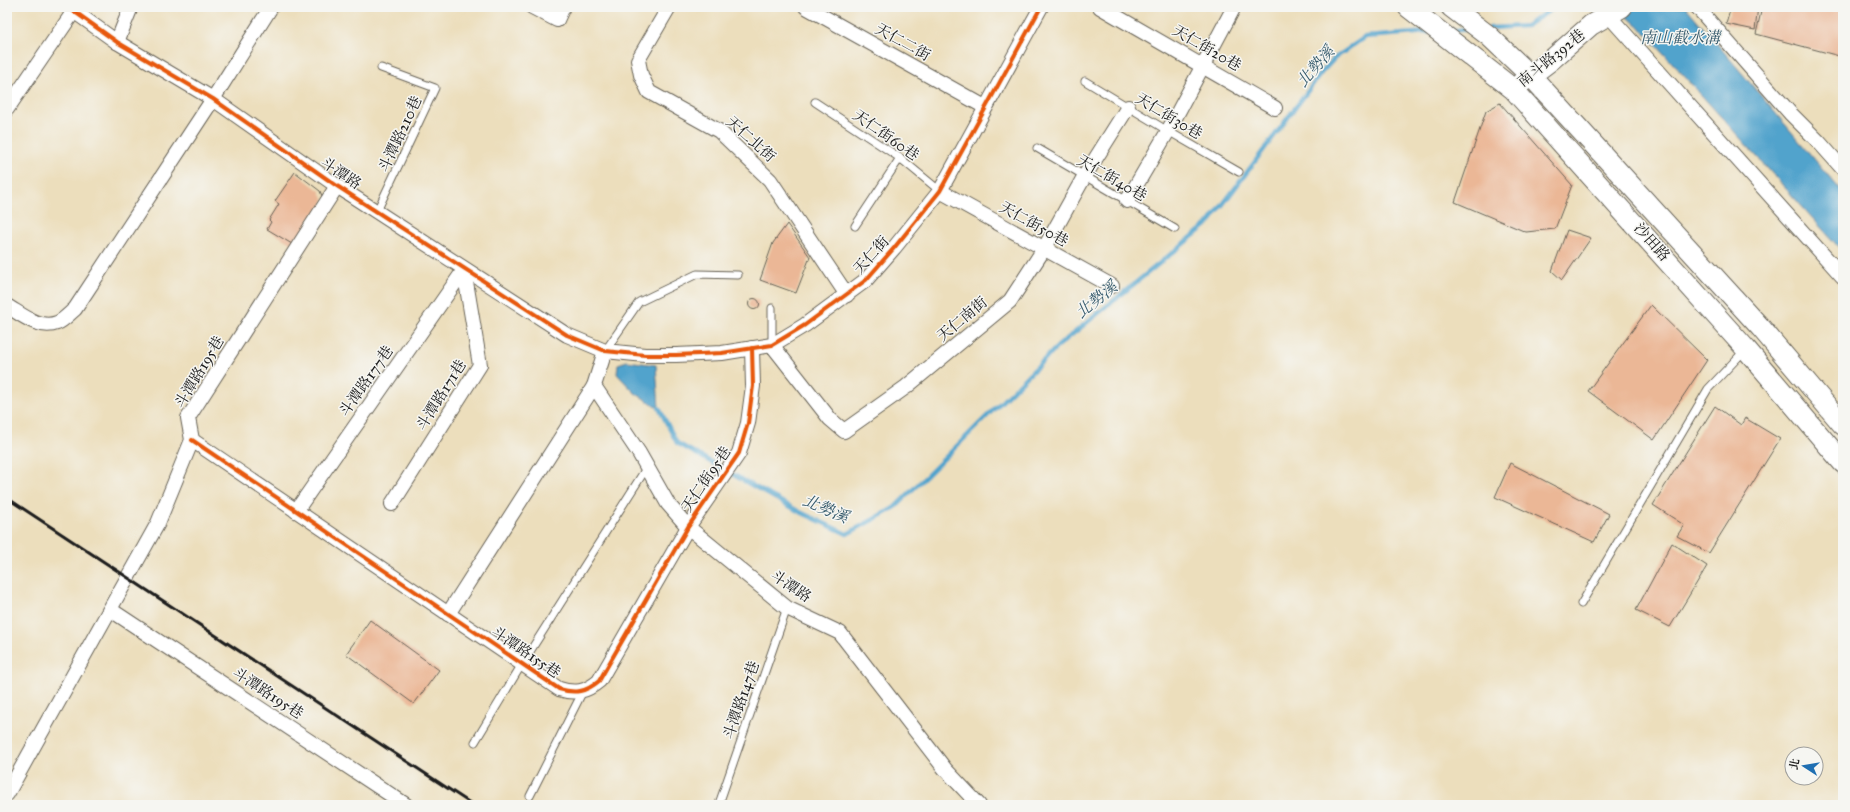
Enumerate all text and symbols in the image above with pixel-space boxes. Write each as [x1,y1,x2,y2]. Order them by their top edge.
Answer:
street label: 天仁二街 [872,20,934,64]
street label: 天仁街20巷 [1170,21,1244,75]
street label: 南斗路392巷 [1514,25,1588,91]
water label: 南山截水溝 [1640,28,1723,47]
water label: 北勢溪 [1292,40,1340,91]
street label: 天仁街30巷 [1132,89,1206,143]
street label: 斗潭路210巷 [375,93,425,175]
street label: 天仁街60巷 [850,106,922,164]
street label: 天仁北街 [723,112,779,166]
street label: 天仁街40巷 [1074,151,1150,205]
street label: 斗潭路 [317,153,365,193]
street label: 天仁街50巷 [997,198,1071,250]
street label: 沙田路 [1630,219,1674,265]
street label: 天仁街 [849,232,893,278]
water label: 北勢溪 [1072,276,1122,322]
street label: 天仁南街 [933,293,991,345]
street label: 斗潭路195巷 [170,333,228,411]
street label: 斗潭路177巷 [335,342,397,420]
street label: 斗潭路171巷 [412,356,470,434]
street label: 天仁街95巷 [678,443,734,515]
water label: 北勢溪 [800,490,853,527]
street label: 斗潭路 [767,566,815,606]
street label: 斗潭路155巷 [488,622,564,682]
street label: 斗潭路147巷 [719,658,763,742]
street label: 斗潭路195巷 [229,663,307,723]
north arrow [1784,746,1824,786]
text: 北 [1787,757,1802,771]

